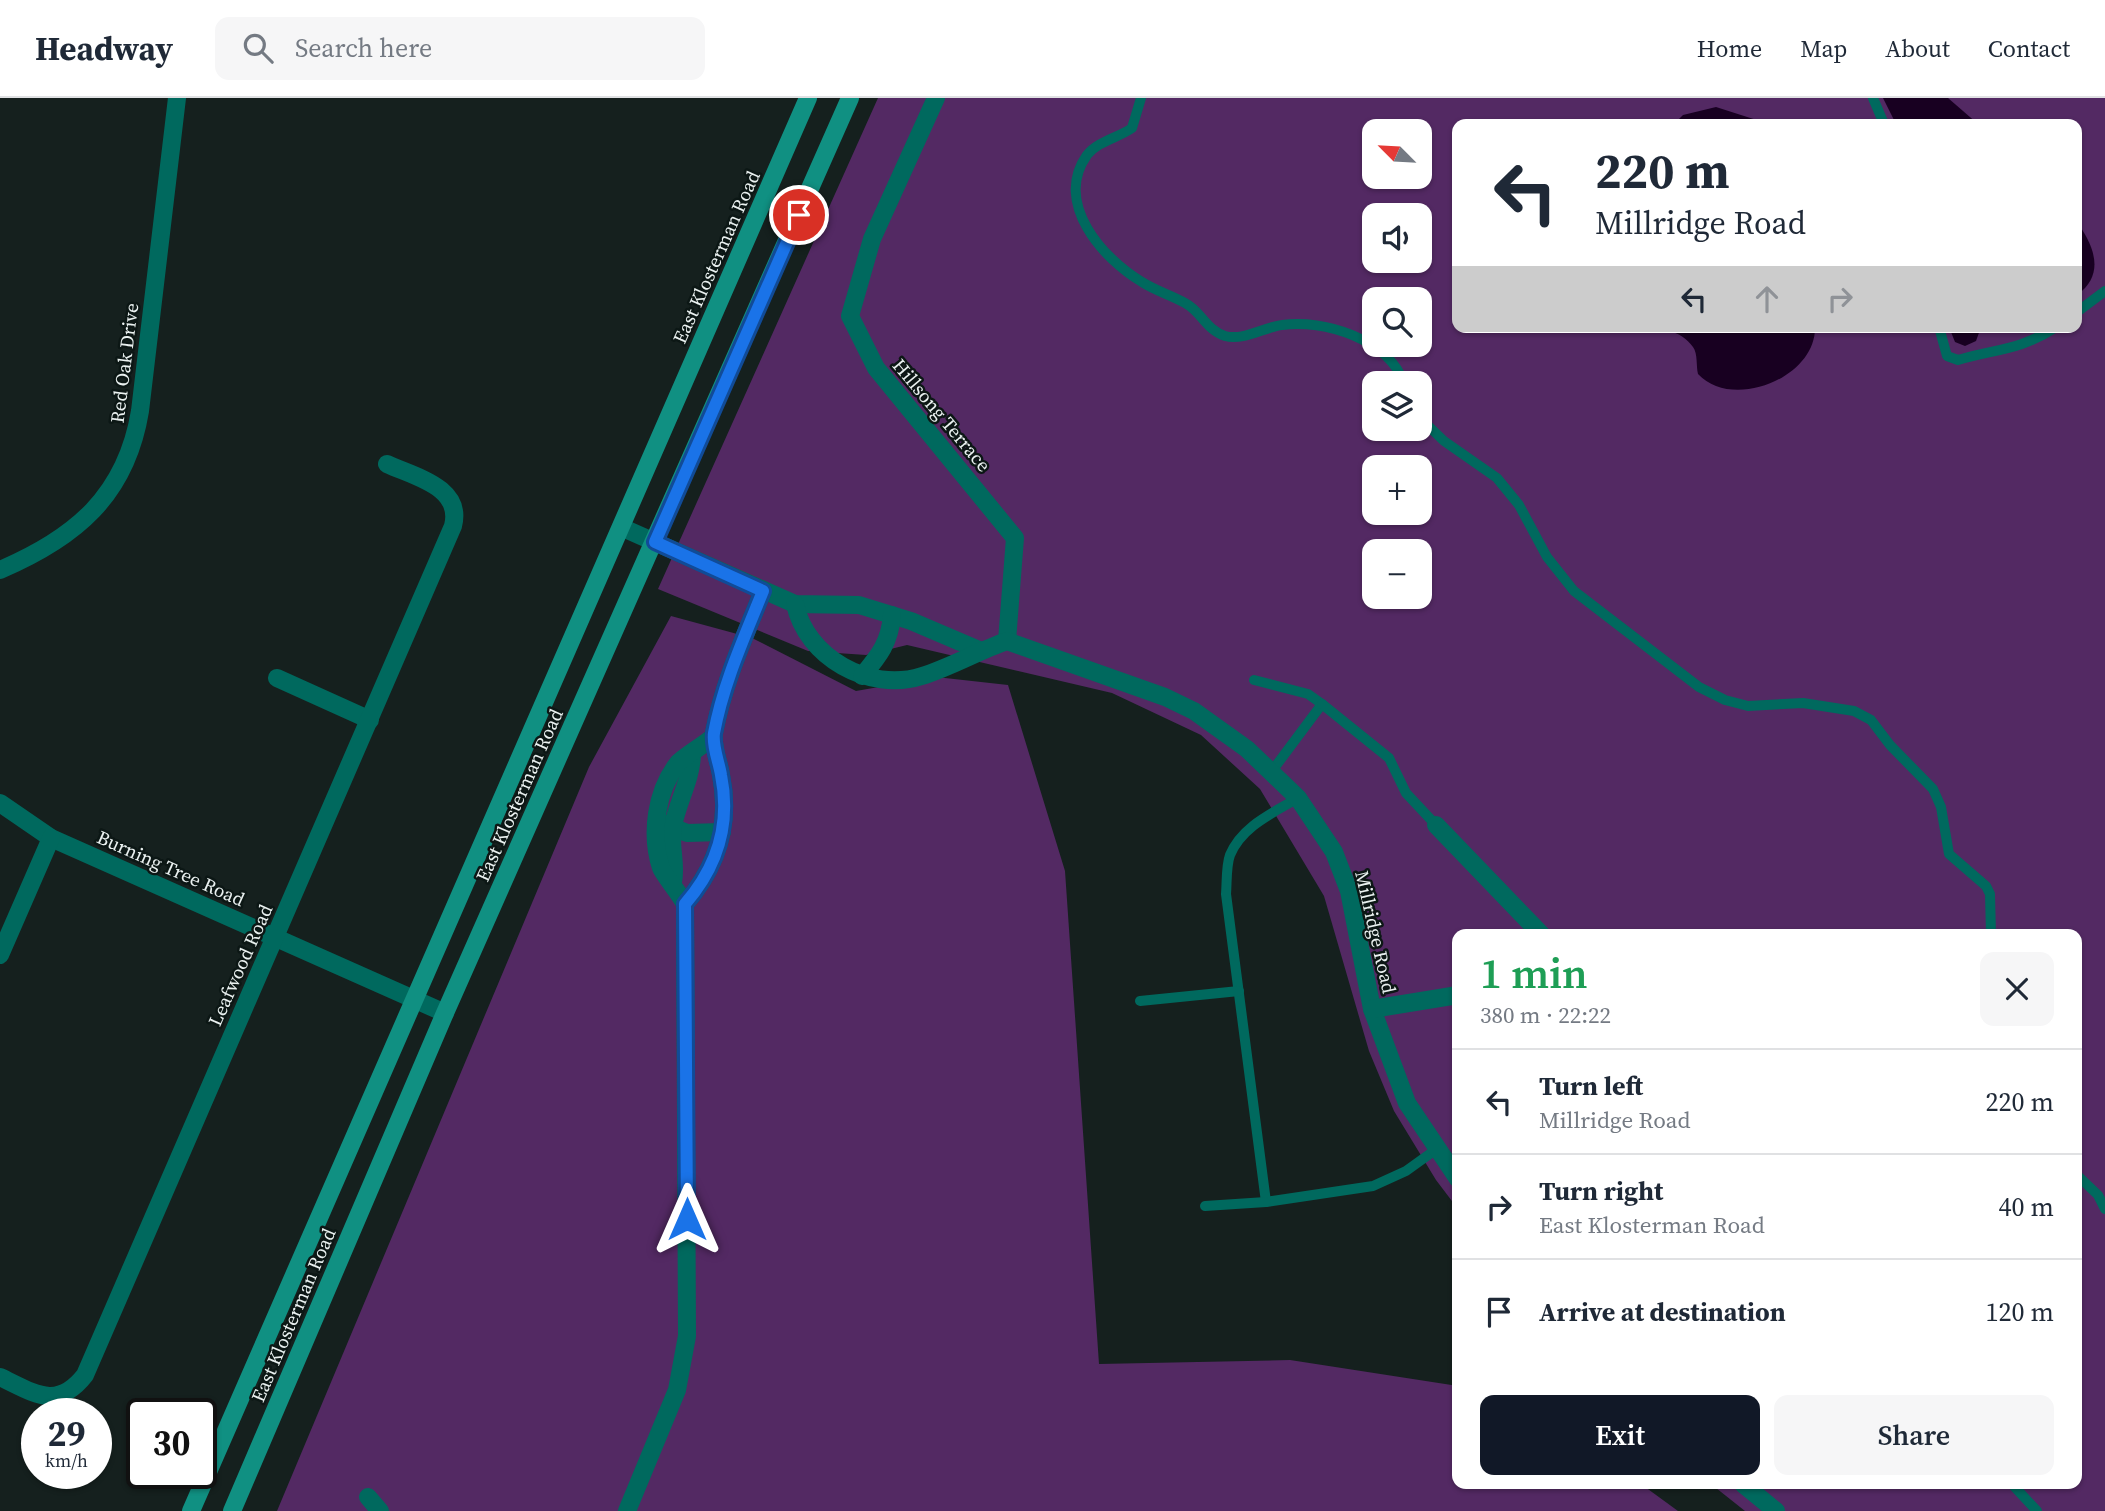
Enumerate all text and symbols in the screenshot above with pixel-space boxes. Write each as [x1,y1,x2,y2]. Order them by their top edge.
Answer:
search box [215,17,705,80]
text: Headway [35,26,173,71]
icon: search [239,29,277,67]
text: Search here [295,30,432,66]
text: Home [1697,32,1762,65]
text: Map [1800,32,1847,65]
text: About [1885,32,1950,65]
text: Contact [1988,32,2070,65]
north arrow [1362,119,1432,189]
map controls [1362,119,1432,609]
text: 220 m [1595,137,1730,204]
icon: left [1480,147,1571,238]
street label: East Klosterman Road [666,166,766,348]
pin [769,185,829,245]
icon: arrive [780,196,818,234]
text: Millridge Road [1595,201,1806,245]
button: sound [1362,203,1432,273]
icon: left [1675,280,1713,318]
icon: ahead [1748,280,1786,318]
icon: right [1821,280,1859,318]
button: search [1362,287,1432,357]
street label: Red Oak Drive [104,301,144,425]
street label: Hillsong Terrace [887,353,997,477]
button: layers [1362,371,1432,441]
button: + [1362,455,1432,525]
button: − [1362,539,1432,609]
street label: East Klosterman Road [469,704,569,886]
street label: Burning Tree Road [93,824,249,912]
street label: Millridge Road [1349,868,1403,996]
street label: Leafwood Road [202,900,279,1030]
text: 1 min [1480,944,1588,1002]
button: close [1980,952,2054,1026]
text: 380 m · 22:22 [1480,999,1611,1031]
text: Turn left [1539,1068,1643,1104]
icon: left [1480,1083,1518,1121]
text: 220 m [1986,1084,2054,1120]
text: Millridge Road [1539,1104,1691,1136]
text: Turn right [1539,1173,1663,1209]
position arrow [650,1182,724,1256]
icon: right [1480,1188,1518,1226]
text: 40 m [1999,1189,2054,1225]
text: East Klosterman Road [1539,1209,1765,1241]
street label: East Klosterman Road [245,1224,342,1406]
icon: arrive [1480,1293,1518,1331]
text: Arrive at destination [1539,1294,1786,1330]
text: 120 m [1986,1294,2054,1330]
button: Exit [1480,1395,1760,1475]
button: Share [1774,1395,2054,1475]
speed limit sign: 30 [126,1398,217,1489]
text: 29 [48,1410,85,1458]
text: km/h [45,1448,88,1473]

